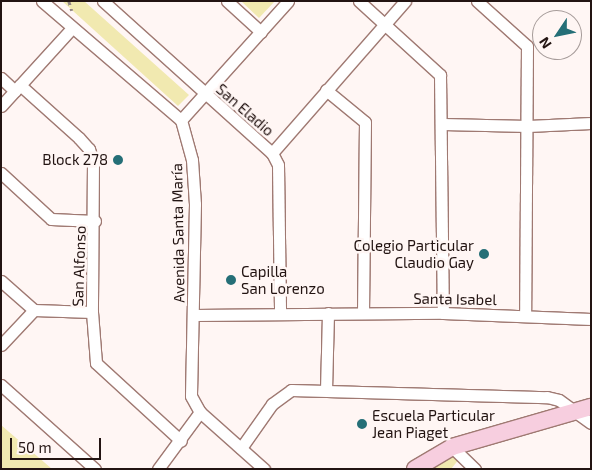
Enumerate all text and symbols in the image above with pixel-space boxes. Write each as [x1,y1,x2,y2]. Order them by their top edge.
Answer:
north arrow [532,10,582,60]
text: N [535,34,555,52]
street label: San Eladio [212,80,278,140]
place label: Block 278 [42,151,108,169]
marker: Block 278 [112,154,124,166]
street label: Avenida Santa María [168,163,188,303]
street label: San Alfonso [69,225,89,307]
place label: Colegio Particular Claudio Gay [353,236,474,271]
marker: Colegio Particular Claudio Gay [478,248,490,260]
place label: Capilla San Lorenzo [241,262,325,297]
marker: Capilla San Lorenzo [225,274,237,286]
street label: Santa Isabel [413,289,497,309]
place label: Escuela Particular Jean Piaget [372,406,495,441]
marker: Escuela Particular Jean Piaget [356,418,368,430]
scale bar [12,428,104,460]
text: 50 m [18,438,52,456]

